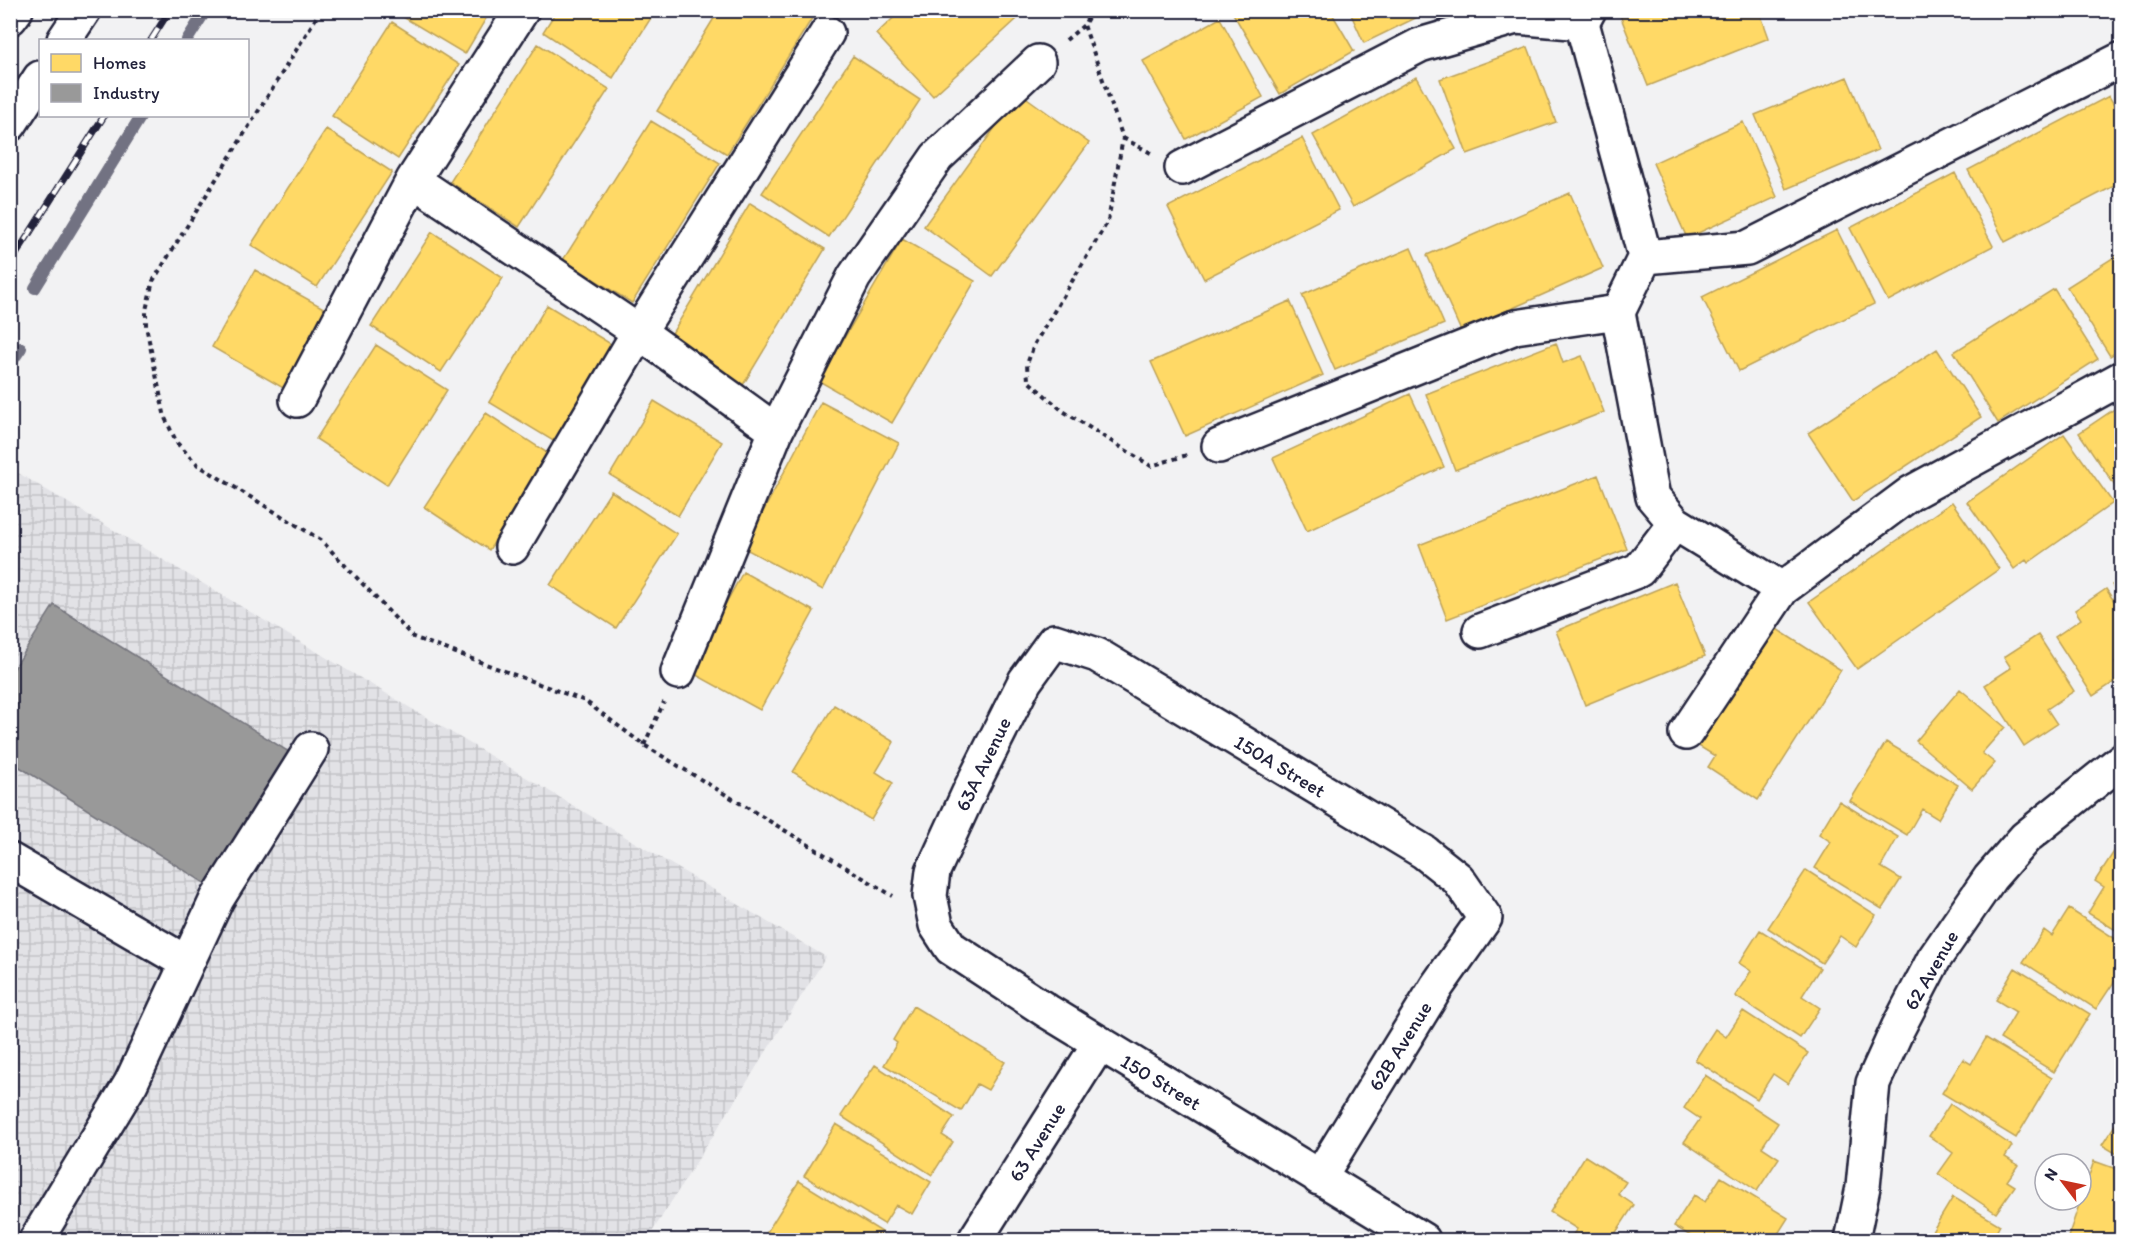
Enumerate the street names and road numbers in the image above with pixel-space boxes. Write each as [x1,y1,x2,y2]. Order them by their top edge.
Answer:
street label: 63A Avenue [950,713,1016,815]
street label: 150A Street [1230,729,1330,803]
street label: 62 Avenue [1899,926,1963,1014]
street label: 62B Avenue [1363,997,1437,1095]
street label: 150 Street [1116,1049,1206,1115]
street label: 63 Avenue [1003,1098,1071,1186]

